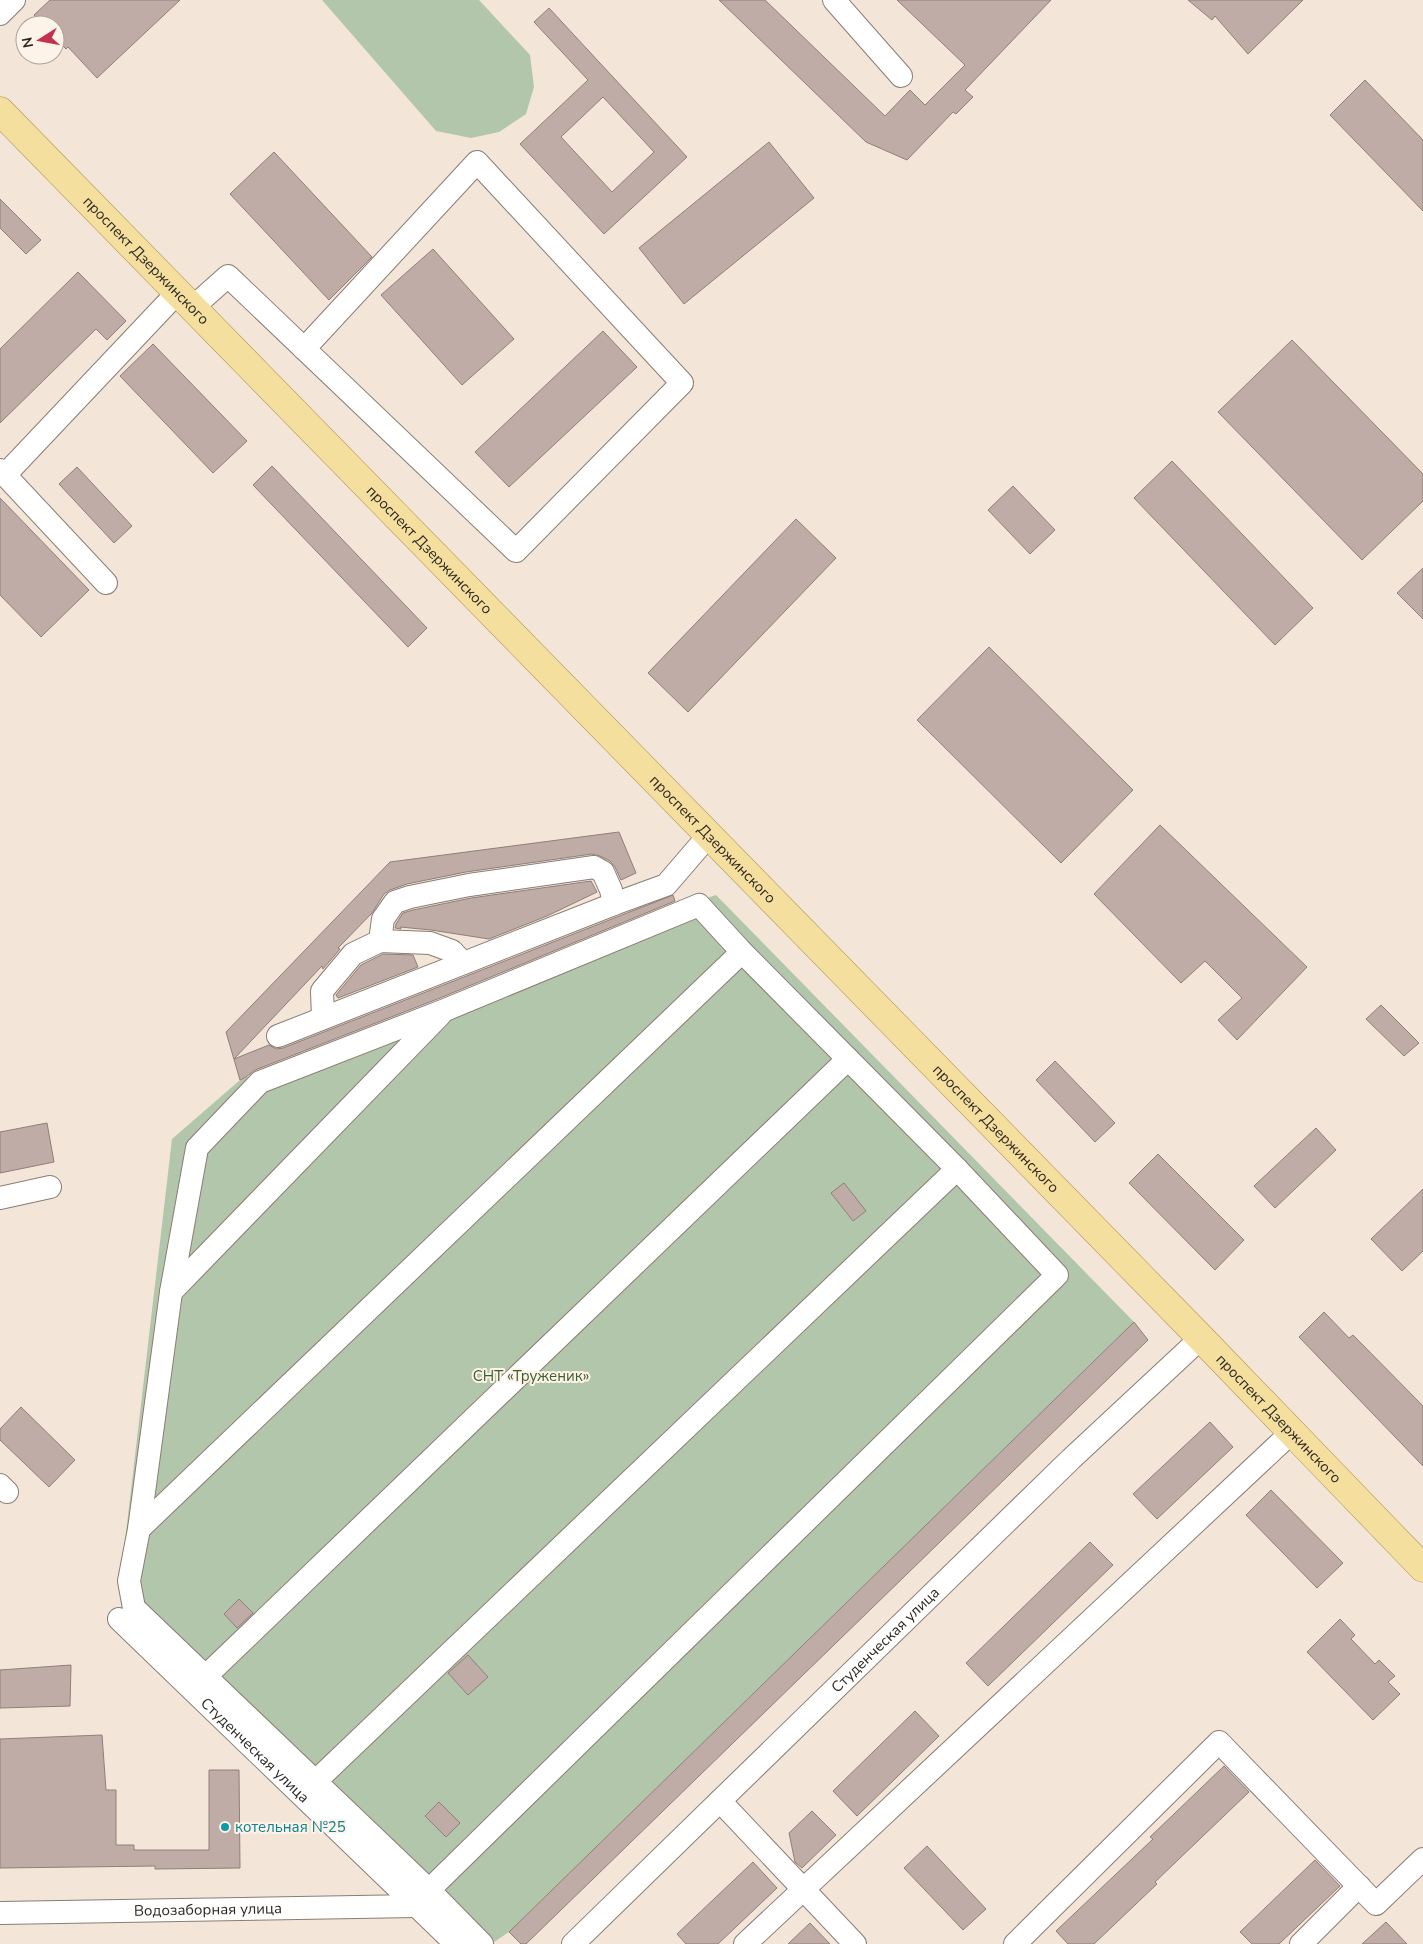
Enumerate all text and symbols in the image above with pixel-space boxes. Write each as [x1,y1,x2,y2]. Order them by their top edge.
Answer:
north arrow [15,15,65,65]
text: N [17,35,38,49]
street label: проспект Дзержинского [79,192,214,329]
street label: проспект Дзержинского [362,481,497,618]
street label: проспект Дзержинского [645,771,780,908]
street label: проспект Дзержинского [929,1060,1064,1197]
street label: проспект Дзержинского [1212,1350,1346,1488]
park label: СНТ «Труженик» [473,1366,589,1386]
street label: Студенческая улица [827,1583,944,1697]
street label: Студенческая улица [196,1693,314,1807]
place label: котельная №25 [235,1817,346,1837]
marker: котельная №25 [219,1821,231,1833]
street label: Водозаборная улица [134,1898,282,1921]

